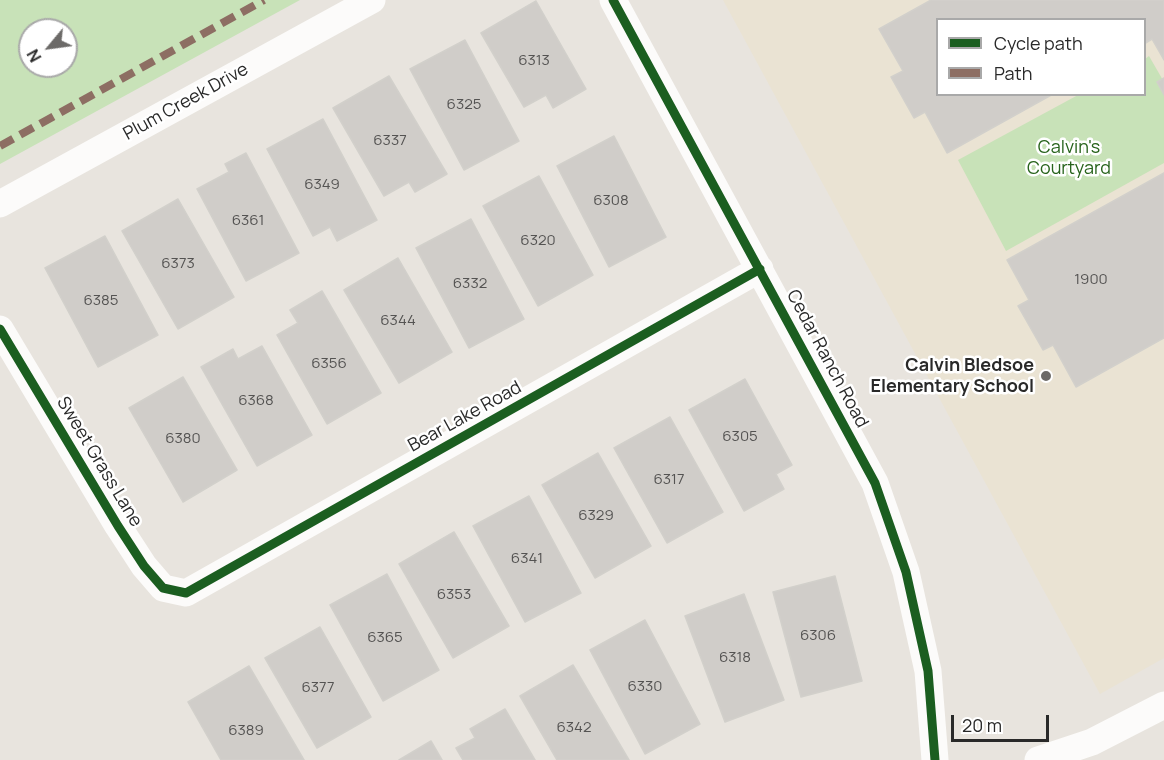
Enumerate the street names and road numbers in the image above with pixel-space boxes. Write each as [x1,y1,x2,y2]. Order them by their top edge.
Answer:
street label: Plum Creek Drive [120,59,252,145]
street label: Cedar Ranch Road [782,286,872,432]
street label: Bear Lake Road [405,377,525,457]
street label: Sweet Grass Lane [52,393,146,531]

